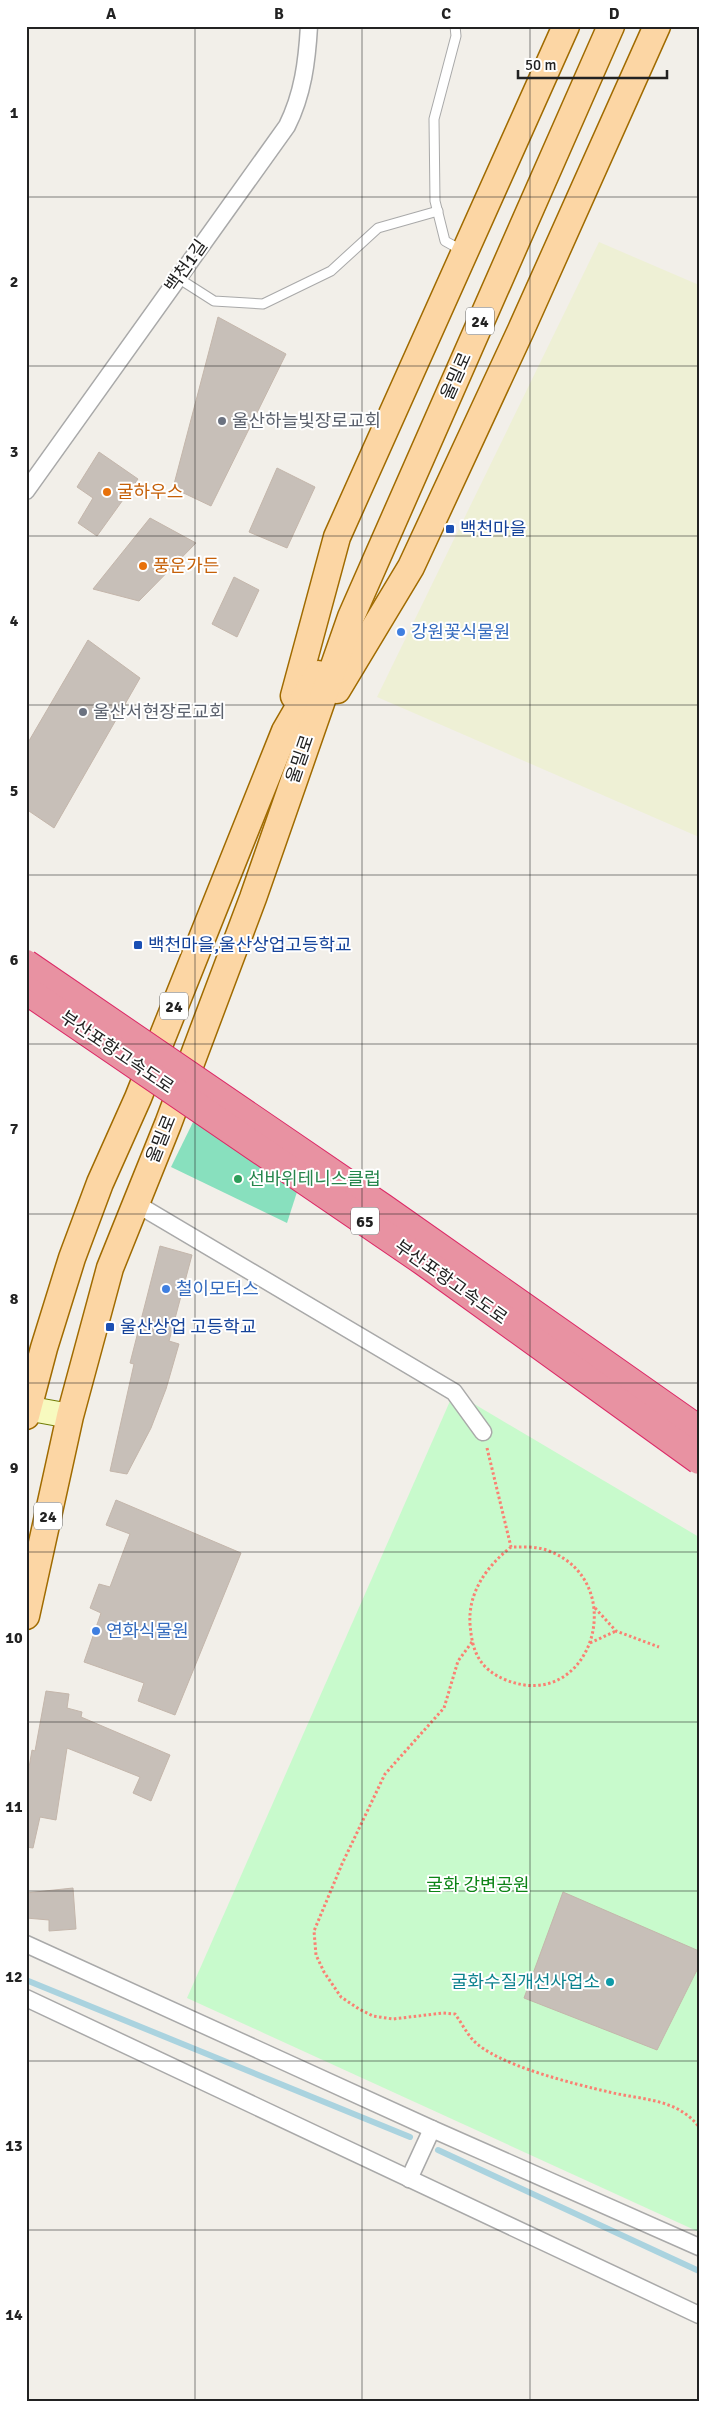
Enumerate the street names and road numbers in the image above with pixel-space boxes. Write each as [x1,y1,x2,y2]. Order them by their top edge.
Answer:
street label: 백천1길 [160,235,212,297]
road number: 24 [466,308,494,334]
street label: 울밀로 [436,349,476,403]
street label: 울밀로 [282,732,318,786]
road number: 24 [160,992,188,1019]
street label: 부산포항고속도로 [56,1006,178,1098]
street label: 울밀로 [141,1112,181,1166]
road number: 65 [351,1208,379,1234]
street label: 부산포항고속도로 [390,1235,512,1329]
road number: 24 [34,1502,62,1530]

